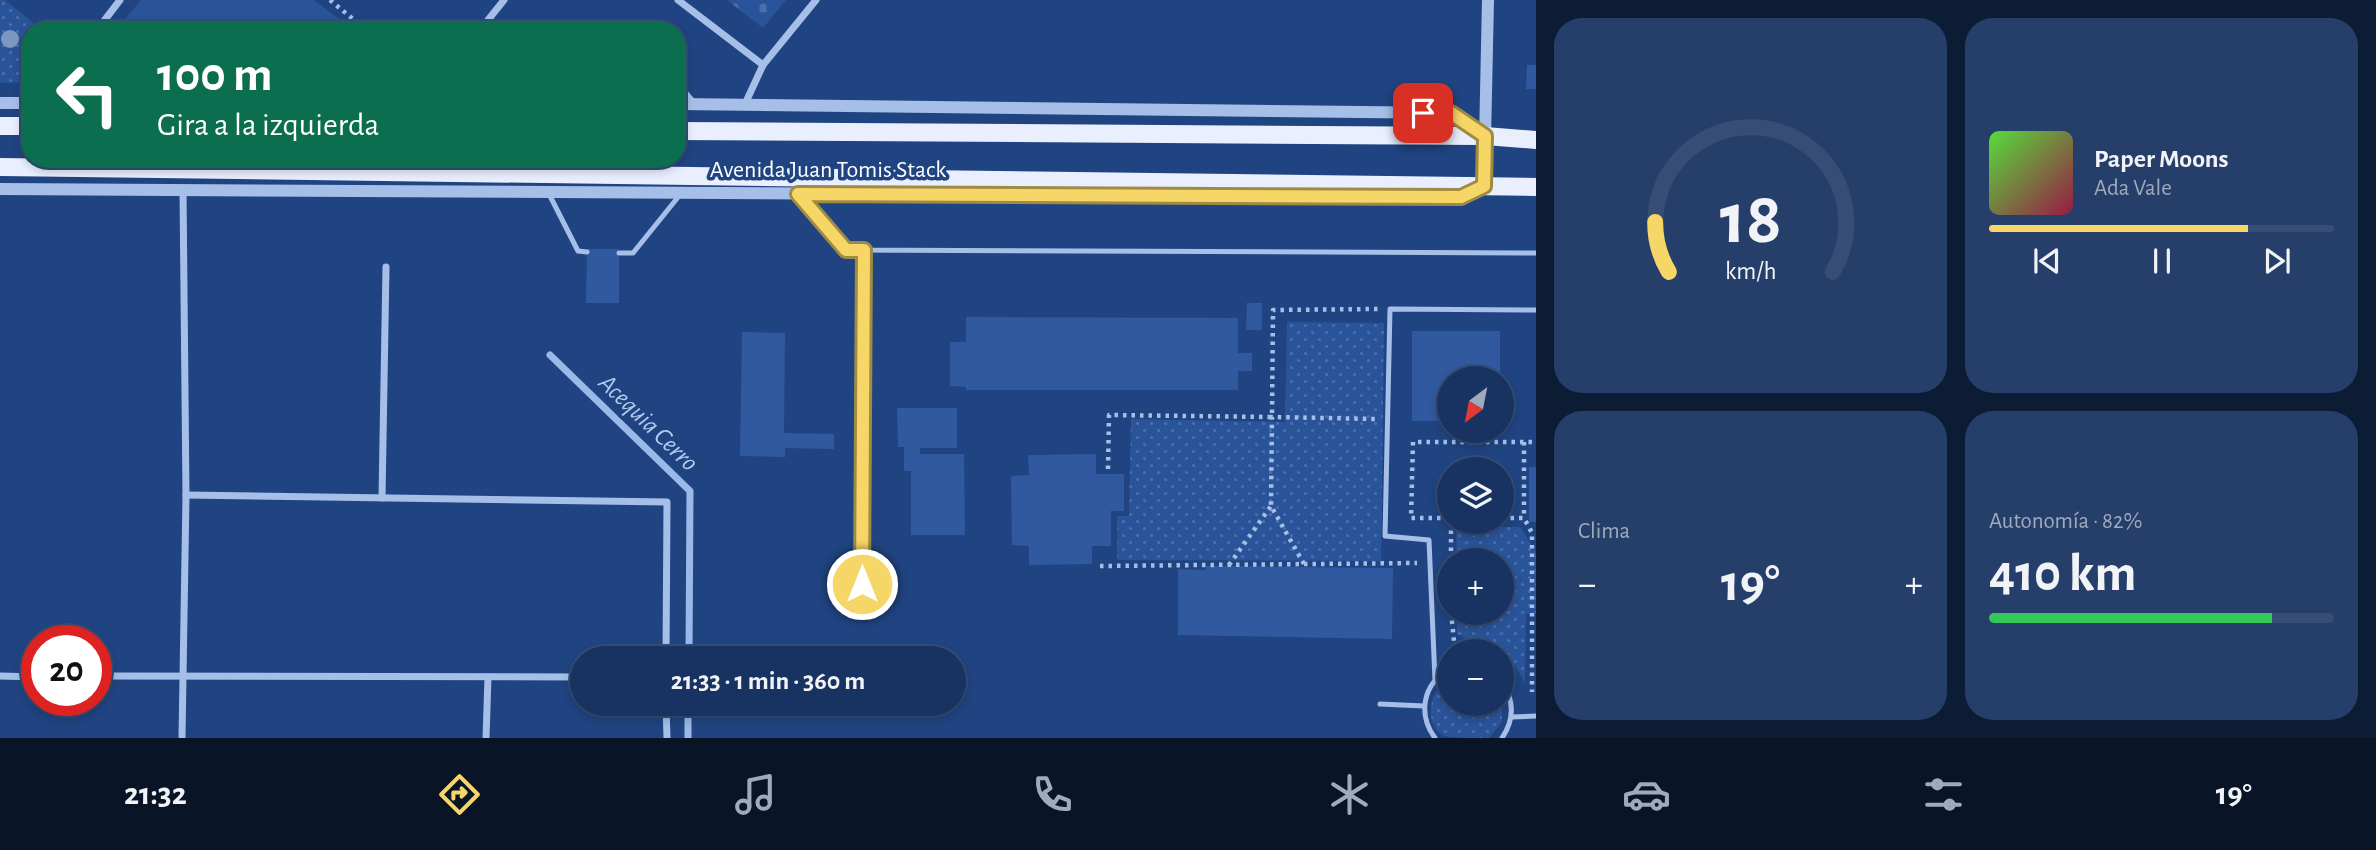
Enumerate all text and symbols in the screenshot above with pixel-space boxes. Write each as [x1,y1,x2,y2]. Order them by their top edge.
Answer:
icon: left [42,49,133,140]
text: 100 m [157,51,273,100]
pin [1393,83,1453,143]
icon: arrive [1404,94,1442,132]
text: Gira a la izquierda [157,109,379,141]
text: Paper Moons [2094,146,2229,172]
street label: Avenida Juan Tomis Stack [710,158,946,182]
text: Ada Vale [2094,177,2172,200]
text: 18 [1719,184,1782,257]
icon: previous [2028,242,2066,280]
icon: pause [2143,242,2181,280]
icon: next [2258,242,2296,280]
text: km/h [1725,259,1776,284]
north arrow [1437,366,1514,443]
map controls [1437,366,1514,716]
water label: Acequia Cerro [593,369,703,476]
button: layers [1437,457,1514,534]
text: Autonomía · 82% [1989,510,2142,533]
text: Clima [1578,520,1630,543]
position arrow [825,547,899,621]
button: + [1437,548,1514,625]
text: 410 km [1989,548,2137,600]
text: 19° [1721,558,1780,610]
text: − [1578,566,1596,604]
text: + [1905,566,1923,604]
speed limit sign: 20 [21,625,112,716]
button: − [1437,639,1514,716]
text: 21:33 · 1 min · 360 m [671,668,865,694]
icon: directions [435,770,484,819]
icon: music [731,770,780,819]
icon: phone [1028,770,1077,819]
icon: climate [1325,770,1374,819]
icon: car [1622,770,1671,819]
icon: filters [1919,770,1968,819]
text: 21:32 [124,778,187,810]
text: 19° [2216,778,2252,810]

